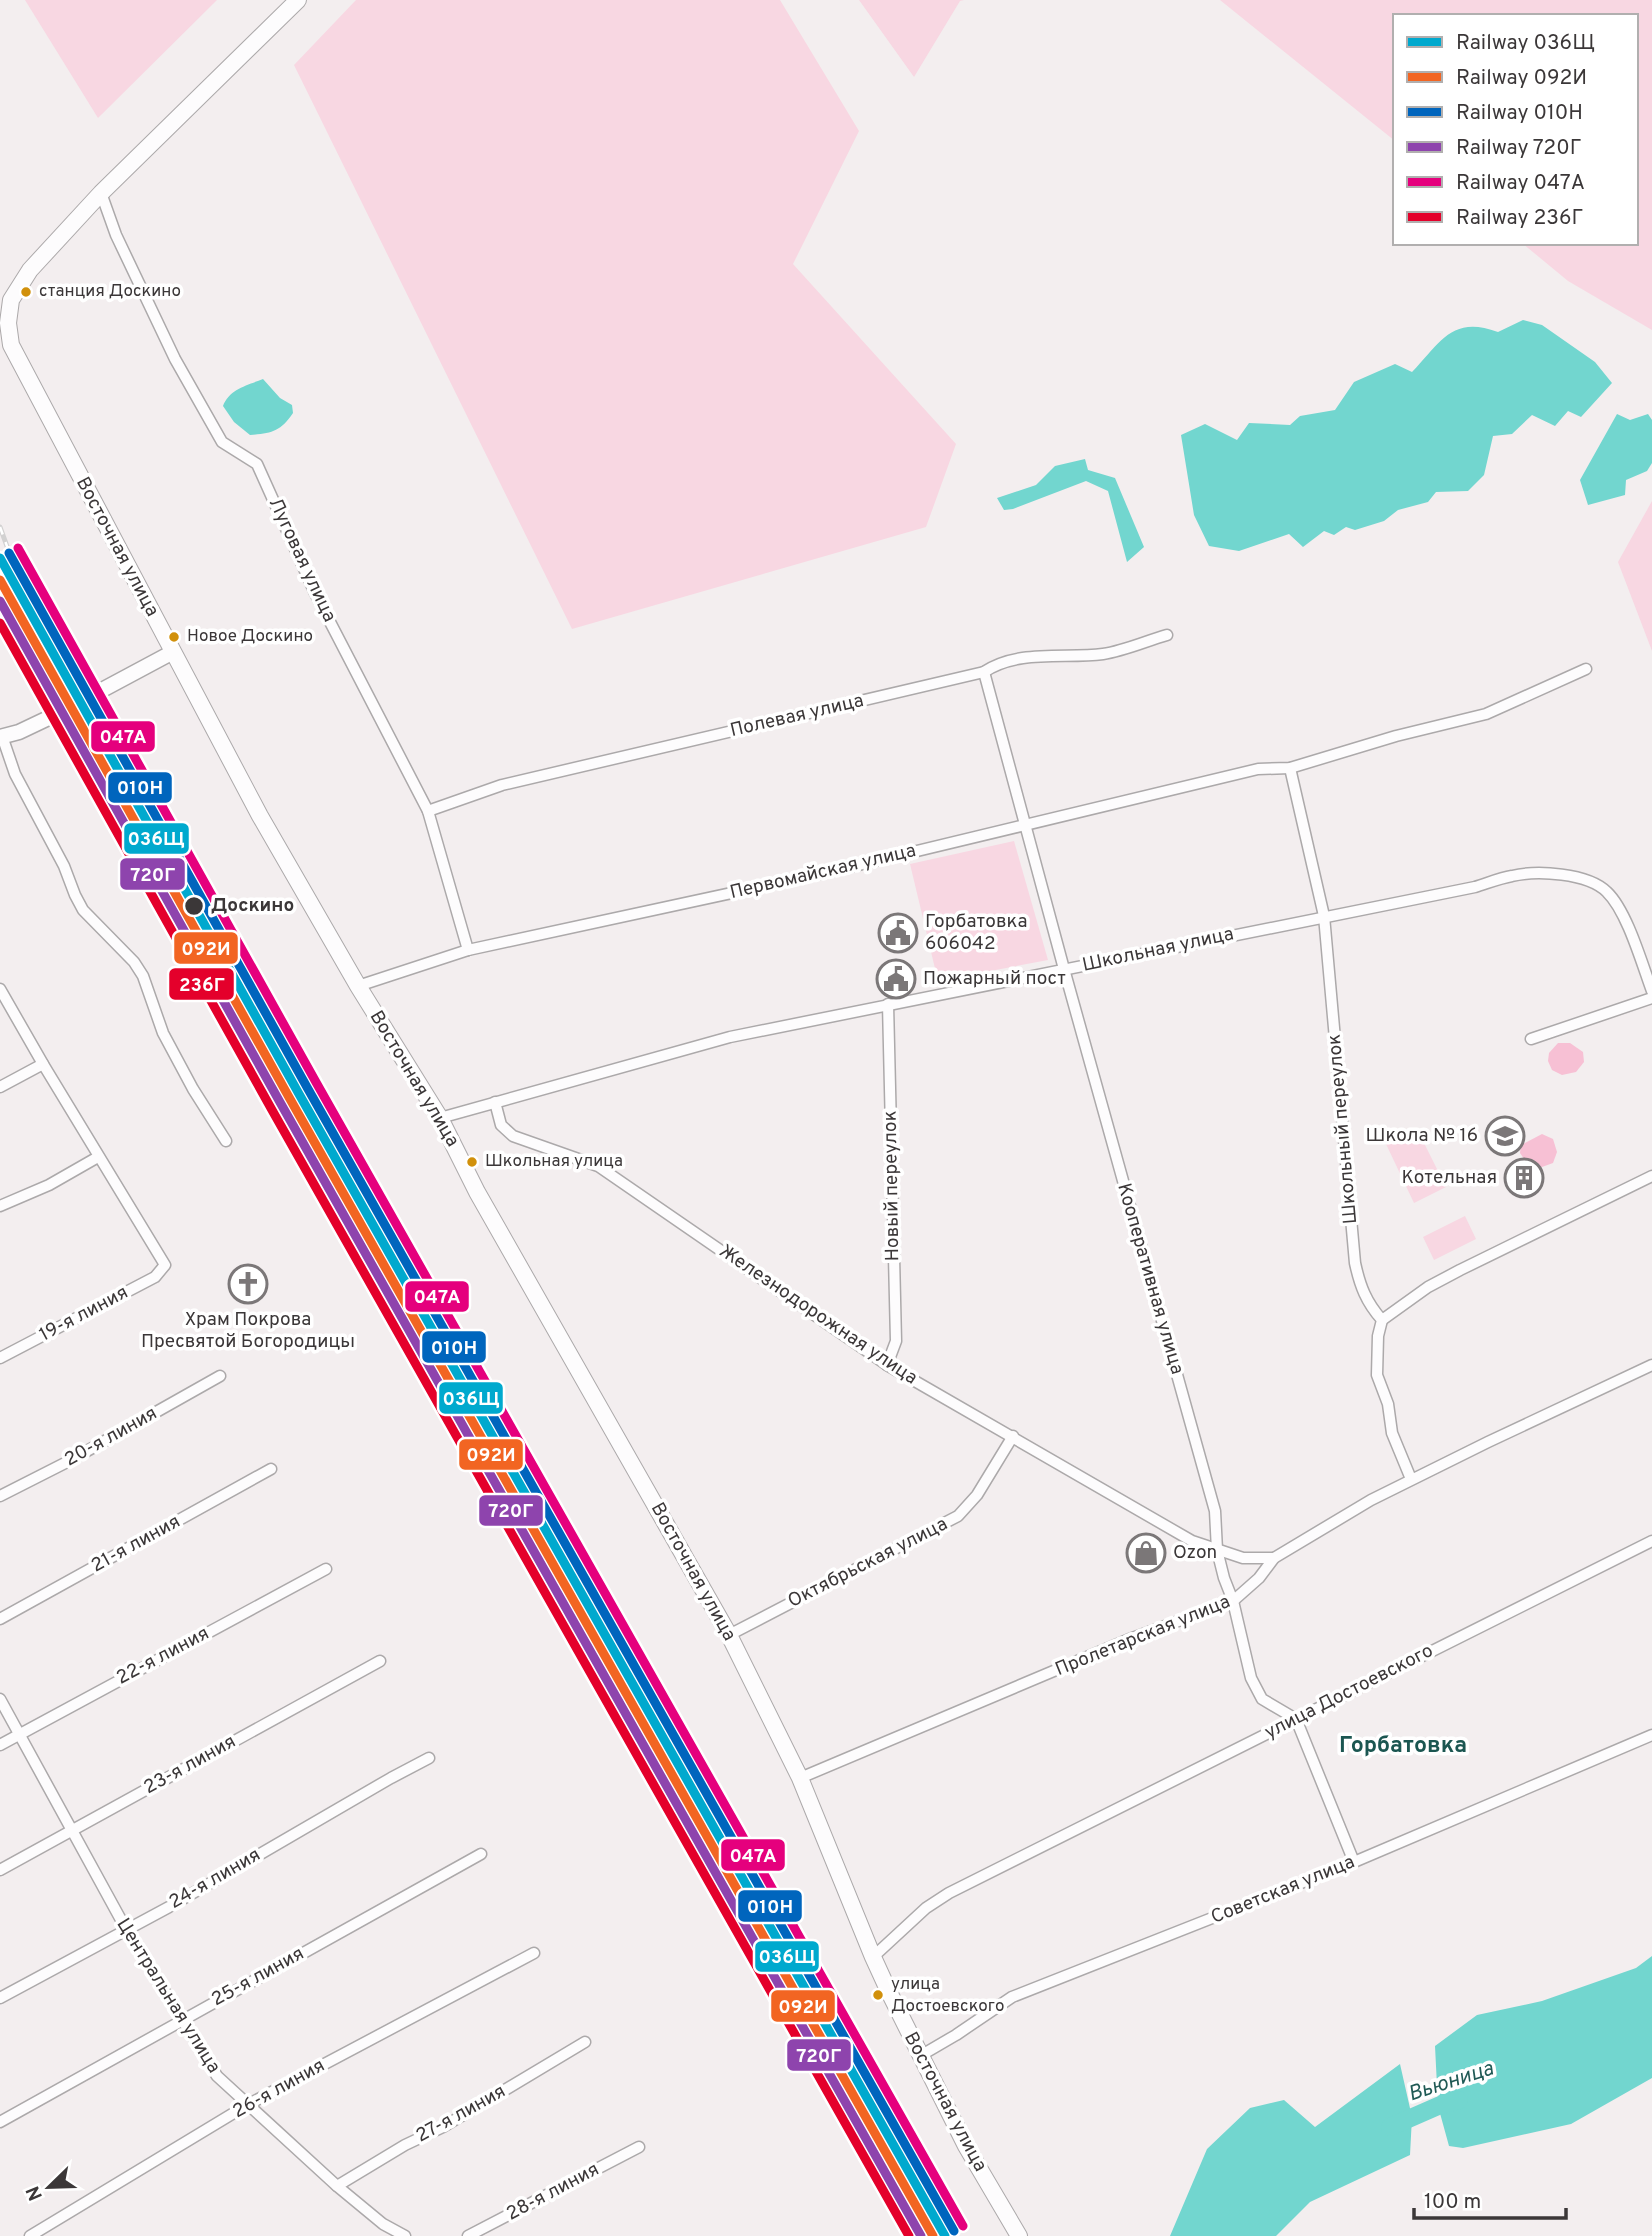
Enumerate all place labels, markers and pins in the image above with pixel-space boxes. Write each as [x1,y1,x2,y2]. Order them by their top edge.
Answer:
place label: станция Доскино [39,281,181,303]
marker: станция Доскино [19,285,33,299]
place label: Новое Доскино [187,626,313,648]
marker: Новое Доскино [167,630,181,644]
place label: Доскино [211,894,294,918]
marker: Доскино [183,895,205,917]
place label: Горбатовка 606042 [925,910,1027,956]
public building icon: Горбатовка 606042 [877,912,919,954]
public building icon: Пожарный пост [875,958,917,1000]
place label: Пожарный пост [923,967,1066,991]
school or university icon: Школа № 16 [1484,1115,1526,1157]
place label: Школа № 16 [1366,1124,1478,1148]
place label: Школьная улица [485,1151,623,1173]
marker: Школьная улица [465,1155,479,1169]
building icon: Котельная [1503,1157,1545,1199]
place label: Котельная [1402,1166,1497,1190]
church icon: Храм Покрова Пресвятой Богородицы [227,1263,269,1305]
place label: Храм Покрова Пресвятой Богородицы [141,1308,355,1354]
shop icon: Ozon [1125,1532,1167,1574]
place label: Ozon [1173,1541,1217,1565]
place label: улица Достоевского [891,1974,1005,2018]
marker: улица Достоевского [871,1988,885,2002]

